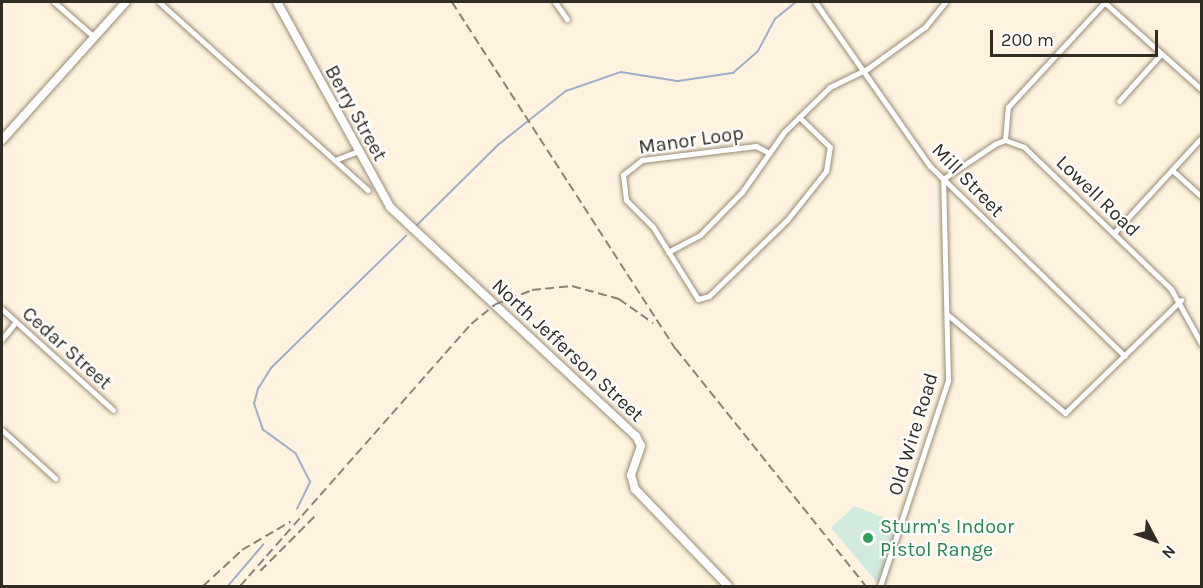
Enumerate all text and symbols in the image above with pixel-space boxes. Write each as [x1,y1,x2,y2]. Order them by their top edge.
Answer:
scale bar [993,18,1161,56]
text: 200 m [1001,29,1054,51]
street label: Berry Street [320,61,392,165]
street label: Manor Loop [637,121,745,159]
street label: Mill Street [927,138,1009,222]
street label: Lowell Road [1051,150,1145,242]
street label: North Jefferson Street [487,273,649,427]
street label: Cedar Street [17,302,117,394]
street label: Old Wire Road [883,370,943,498]
north arrow [1125,510,1185,570]
place label: Sturm's Indoor Pistol Range [880,514,1014,561]
marker: Sturm's Indoor Pistol Range [861,531,875,545]
text: N [1158,542,1180,563]

